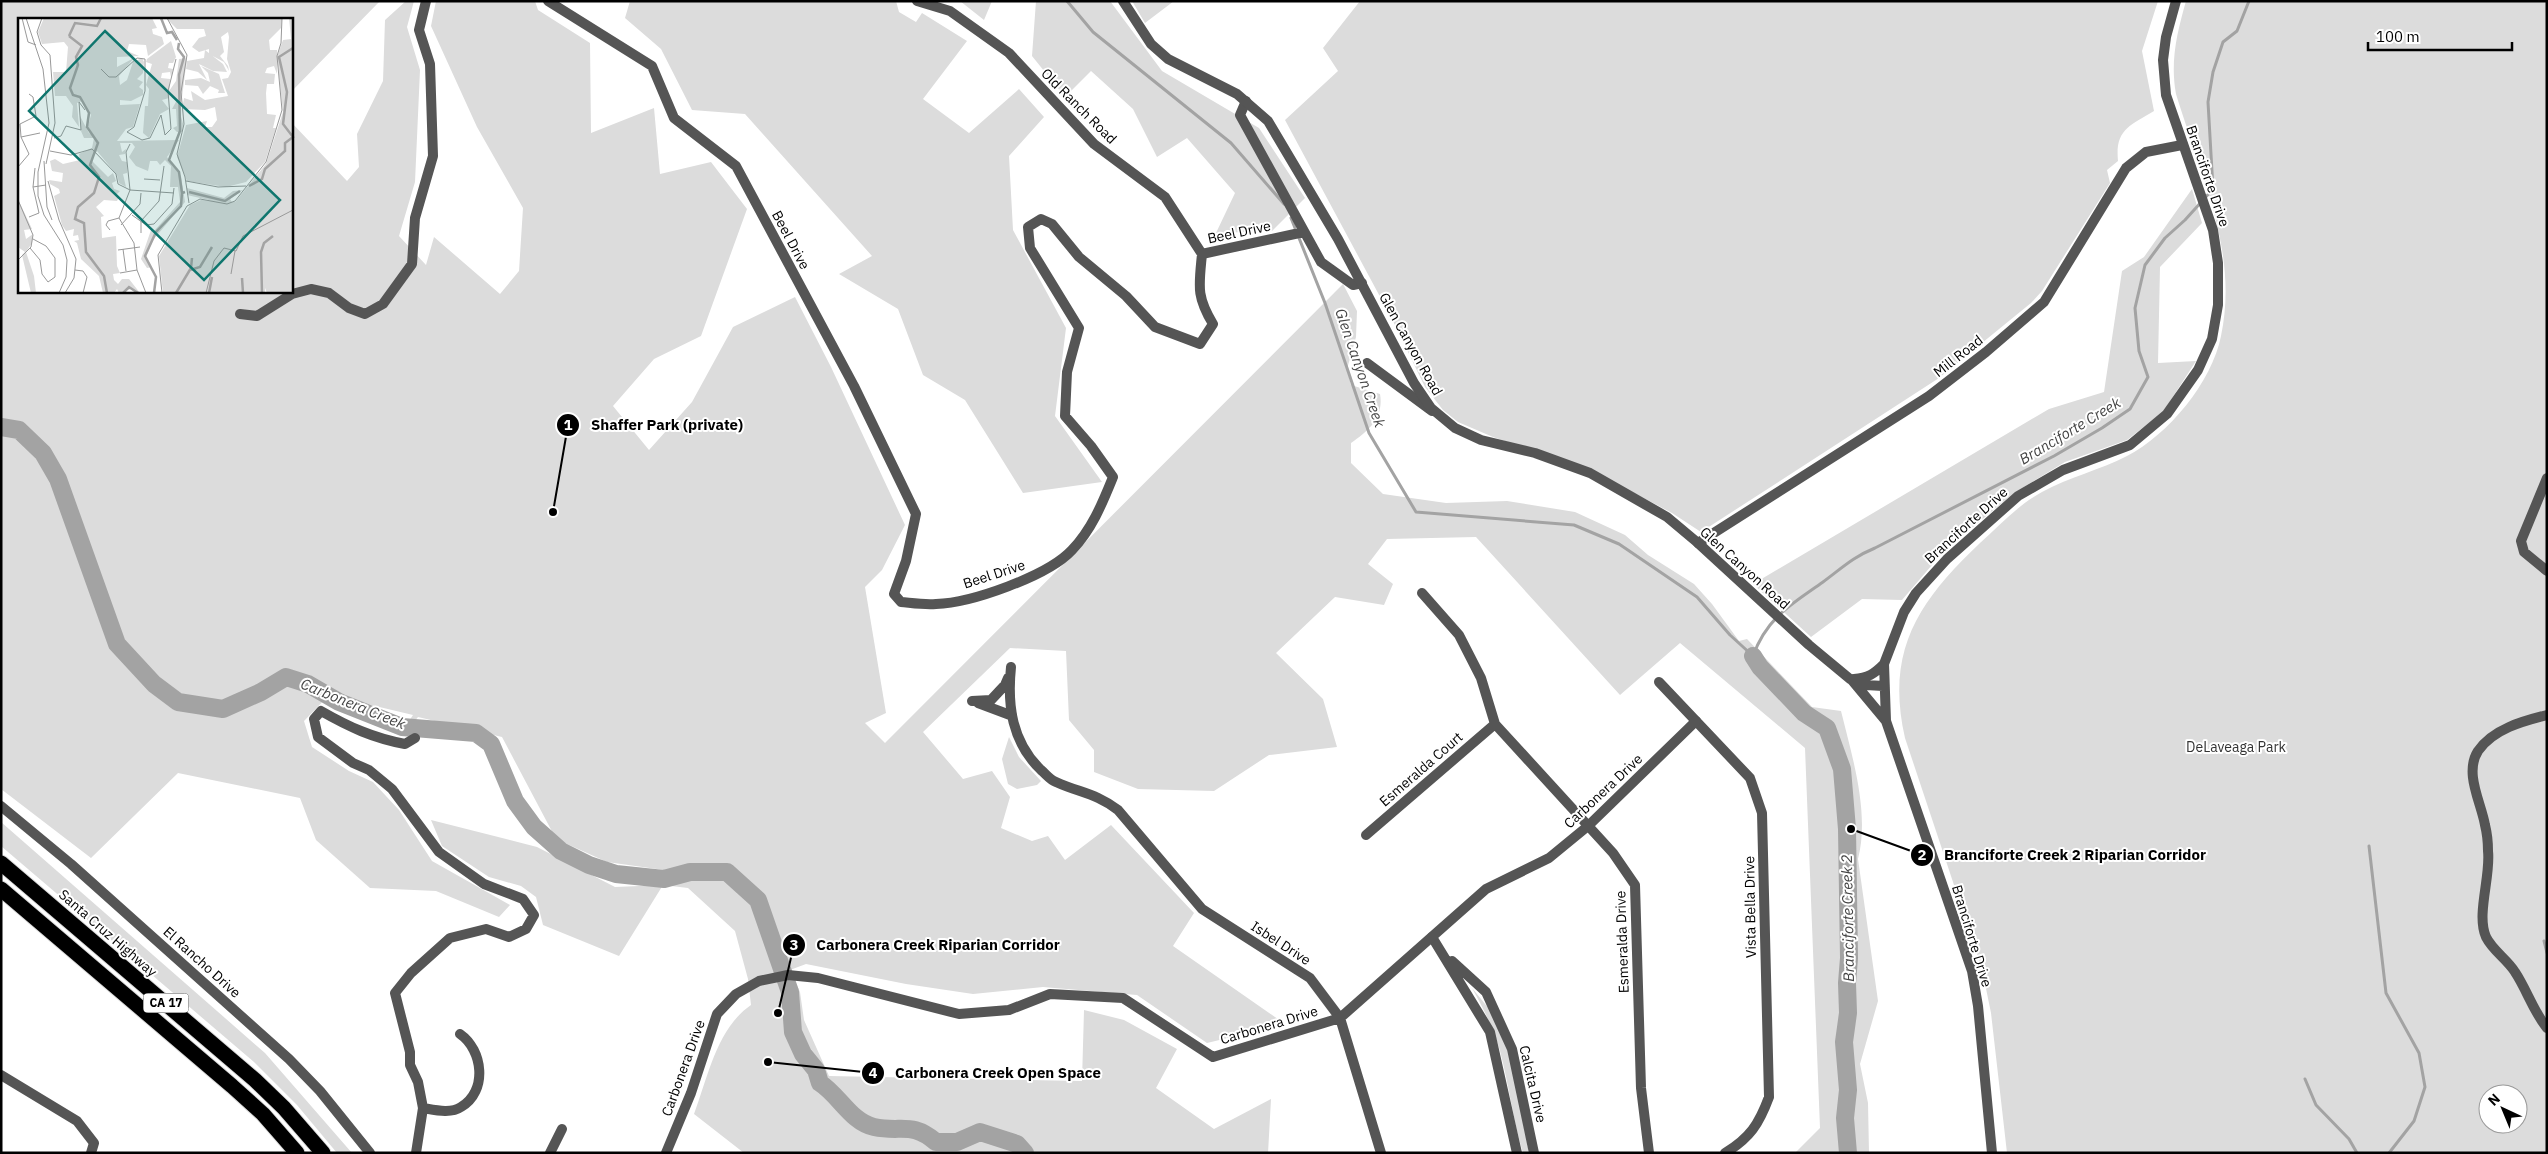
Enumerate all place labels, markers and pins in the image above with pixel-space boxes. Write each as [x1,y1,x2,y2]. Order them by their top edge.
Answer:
callout: Shaffer Park (private) [556,410,753,440]
callout: Branciforte Creek 2 Riparian Corridor [1909,840,2216,870]
callout: Carbonera Creek Riparian Corridor [781,930,1070,960]
callout: Carbonera Creek Open Space [860,1058,1111,1088]

